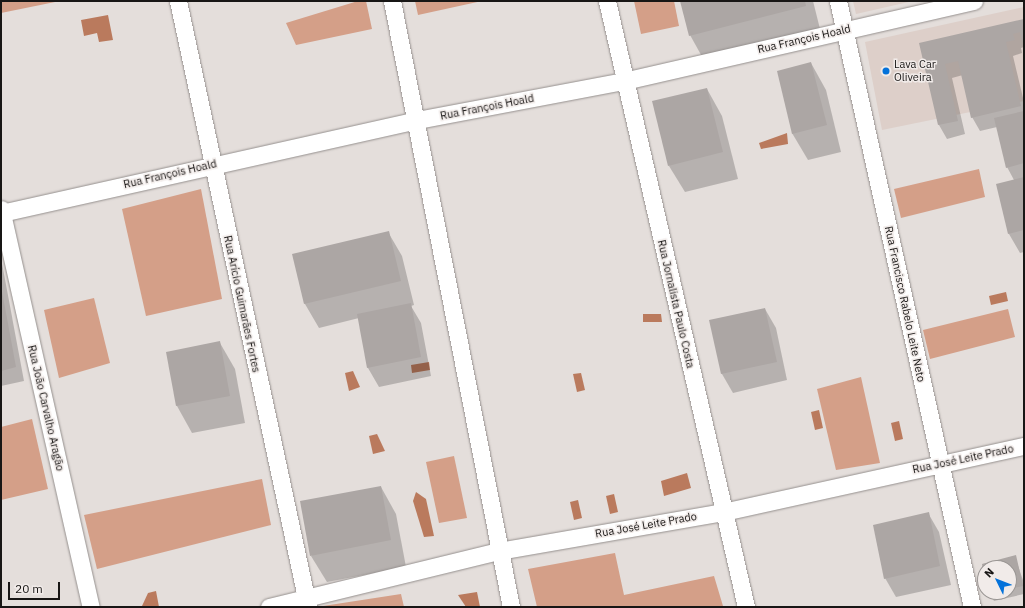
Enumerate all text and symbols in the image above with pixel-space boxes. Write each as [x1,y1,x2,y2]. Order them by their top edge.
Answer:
street label: Rua François Hoald [756,22,852,56]
place label: Lava Car Oliveira [894,58,936,84]
marker: Lava Car Oliveira [881,66,891,76]
street label: Rua François Hoald [439,91,535,123]
street label: Rua François Hoald [122,157,218,191]
street label: Rua Francisco Rabelo Leite Neto [882,225,928,383]
street label: Rua Arício Guimarães Fortes [221,234,263,374]
street label: Rua Jornalista Paulo Costa [655,238,697,370]
street label: Rua João Carvalho Aragão [25,344,67,472]
street label: Rua José Leite Prado [911,442,1015,476]
street label: Rua José Leite Prado [594,510,698,540]
north arrow [977,560,1017,600]
text: N [981,565,997,580]
scale bar [10,574,62,600]
text: 20 m [15,581,43,596]

